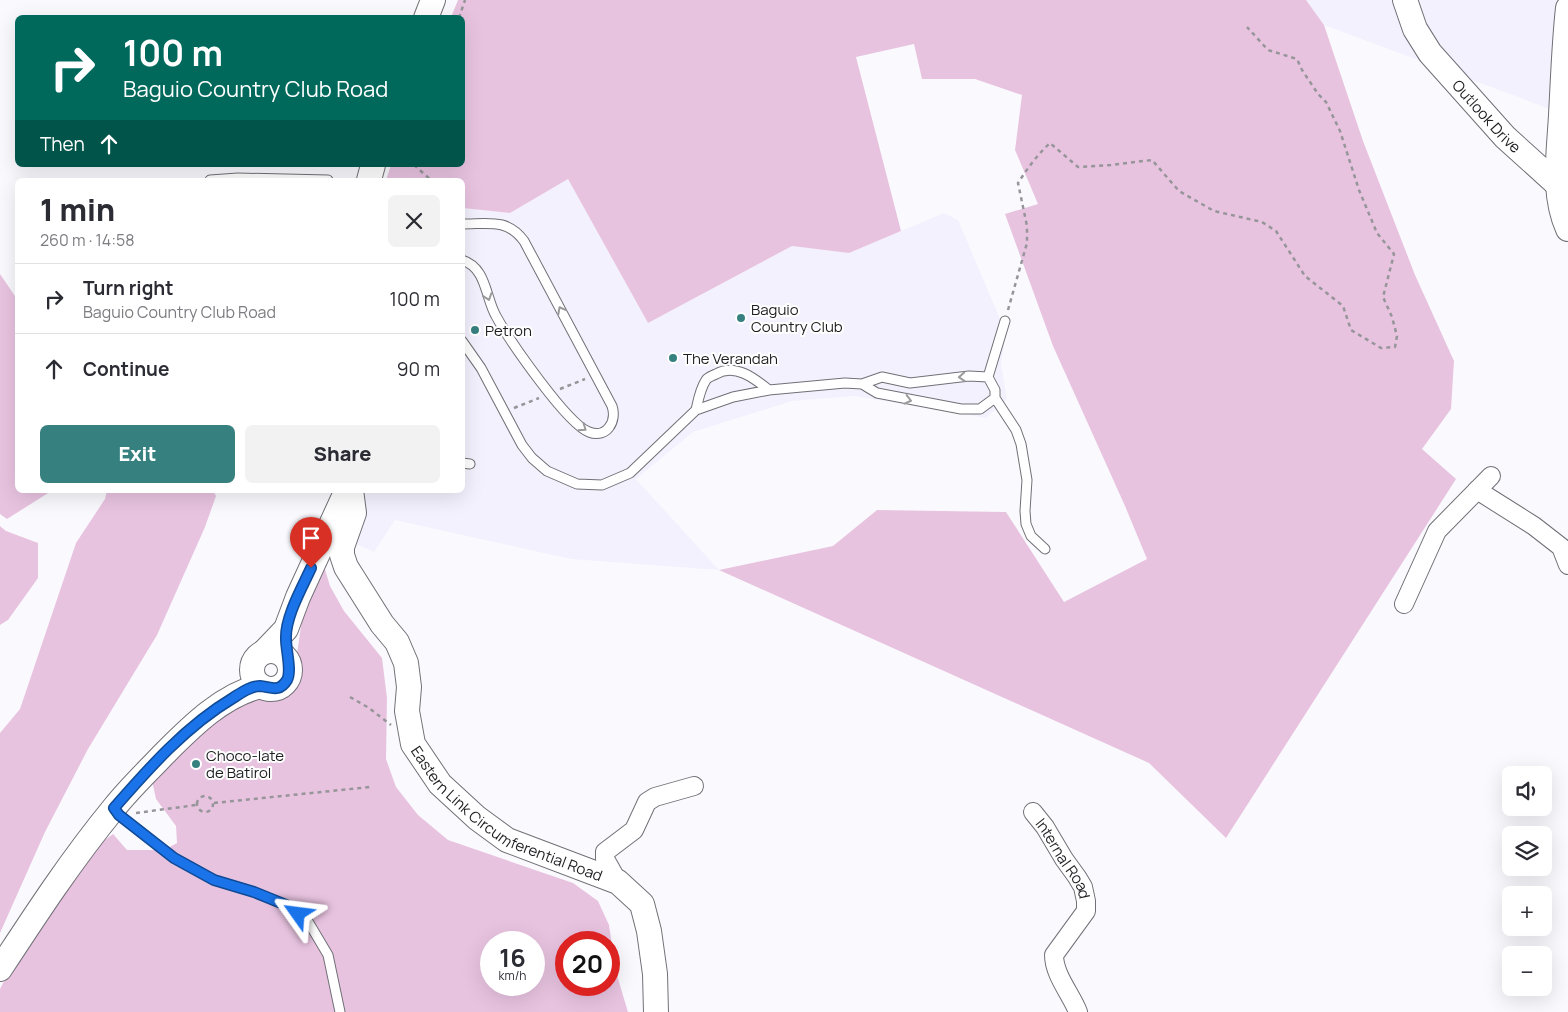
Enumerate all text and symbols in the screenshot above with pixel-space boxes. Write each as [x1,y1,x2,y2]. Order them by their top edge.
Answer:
text: 100 m [123,29,223,77]
icon: right [40,35,105,100]
text: Baguio Country Club Road [123,74,388,104]
street label: Outlook Drive [1448,75,1526,157]
icon: ahead [95,130,123,158]
text: Then [40,131,85,157]
text: 1 min [40,189,115,230]
button: close [388,195,440,247]
text: 260 m · 14:58 [40,229,135,251]
text: Turn right [83,275,173,301]
icon: right [40,285,68,313]
text: 100 m [389,286,440,312]
one-way arrow [482,293,492,301]
place label: Baguio Country Club [751,299,843,337]
text: Baguio Country Club Road [83,301,276,323]
one-way arrow [557,306,567,315]
marker: Baguio Country Club [735,312,747,324]
place label: Petron [485,320,532,341]
marker: Petron [469,324,481,336]
place label: The Verandah [683,348,778,369]
marker: The Verandah [667,352,679,364]
icon: ahead [40,355,68,383]
text: Continue [83,356,169,382]
text: 90 m [397,356,440,382]
one-way arrow [958,371,966,382]
one-way arrow [903,394,911,404]
one-way arrow [577,422,586,431]
button: Exit [40,425,235,483]
button: Share [245,425,440,483]
pin [290,517,332,568]
icon: arrive [297,524,325,552]
street label: Eastern Link Circumferential Road [407,741,606,886]
place label: Choco-late de Batirol [206,745,284,783]
marker: Choco-late de Batirol [190,758,202,770]
map controls [1502,766,1552,996]
button: sound [1502,766,1552,816]
street label: Internal Road [1031,813,1096,901]
button: layers [1502,826,1552,876]
button: + [1502,886,1552,936]
position arrow [271,887,323,939]
speed limit sign: 20 [555,931,620,996]
text: 16 [499,940,526,975]
button: − [1502,946,1552,996]
text: km/h [499,967,526,984]

